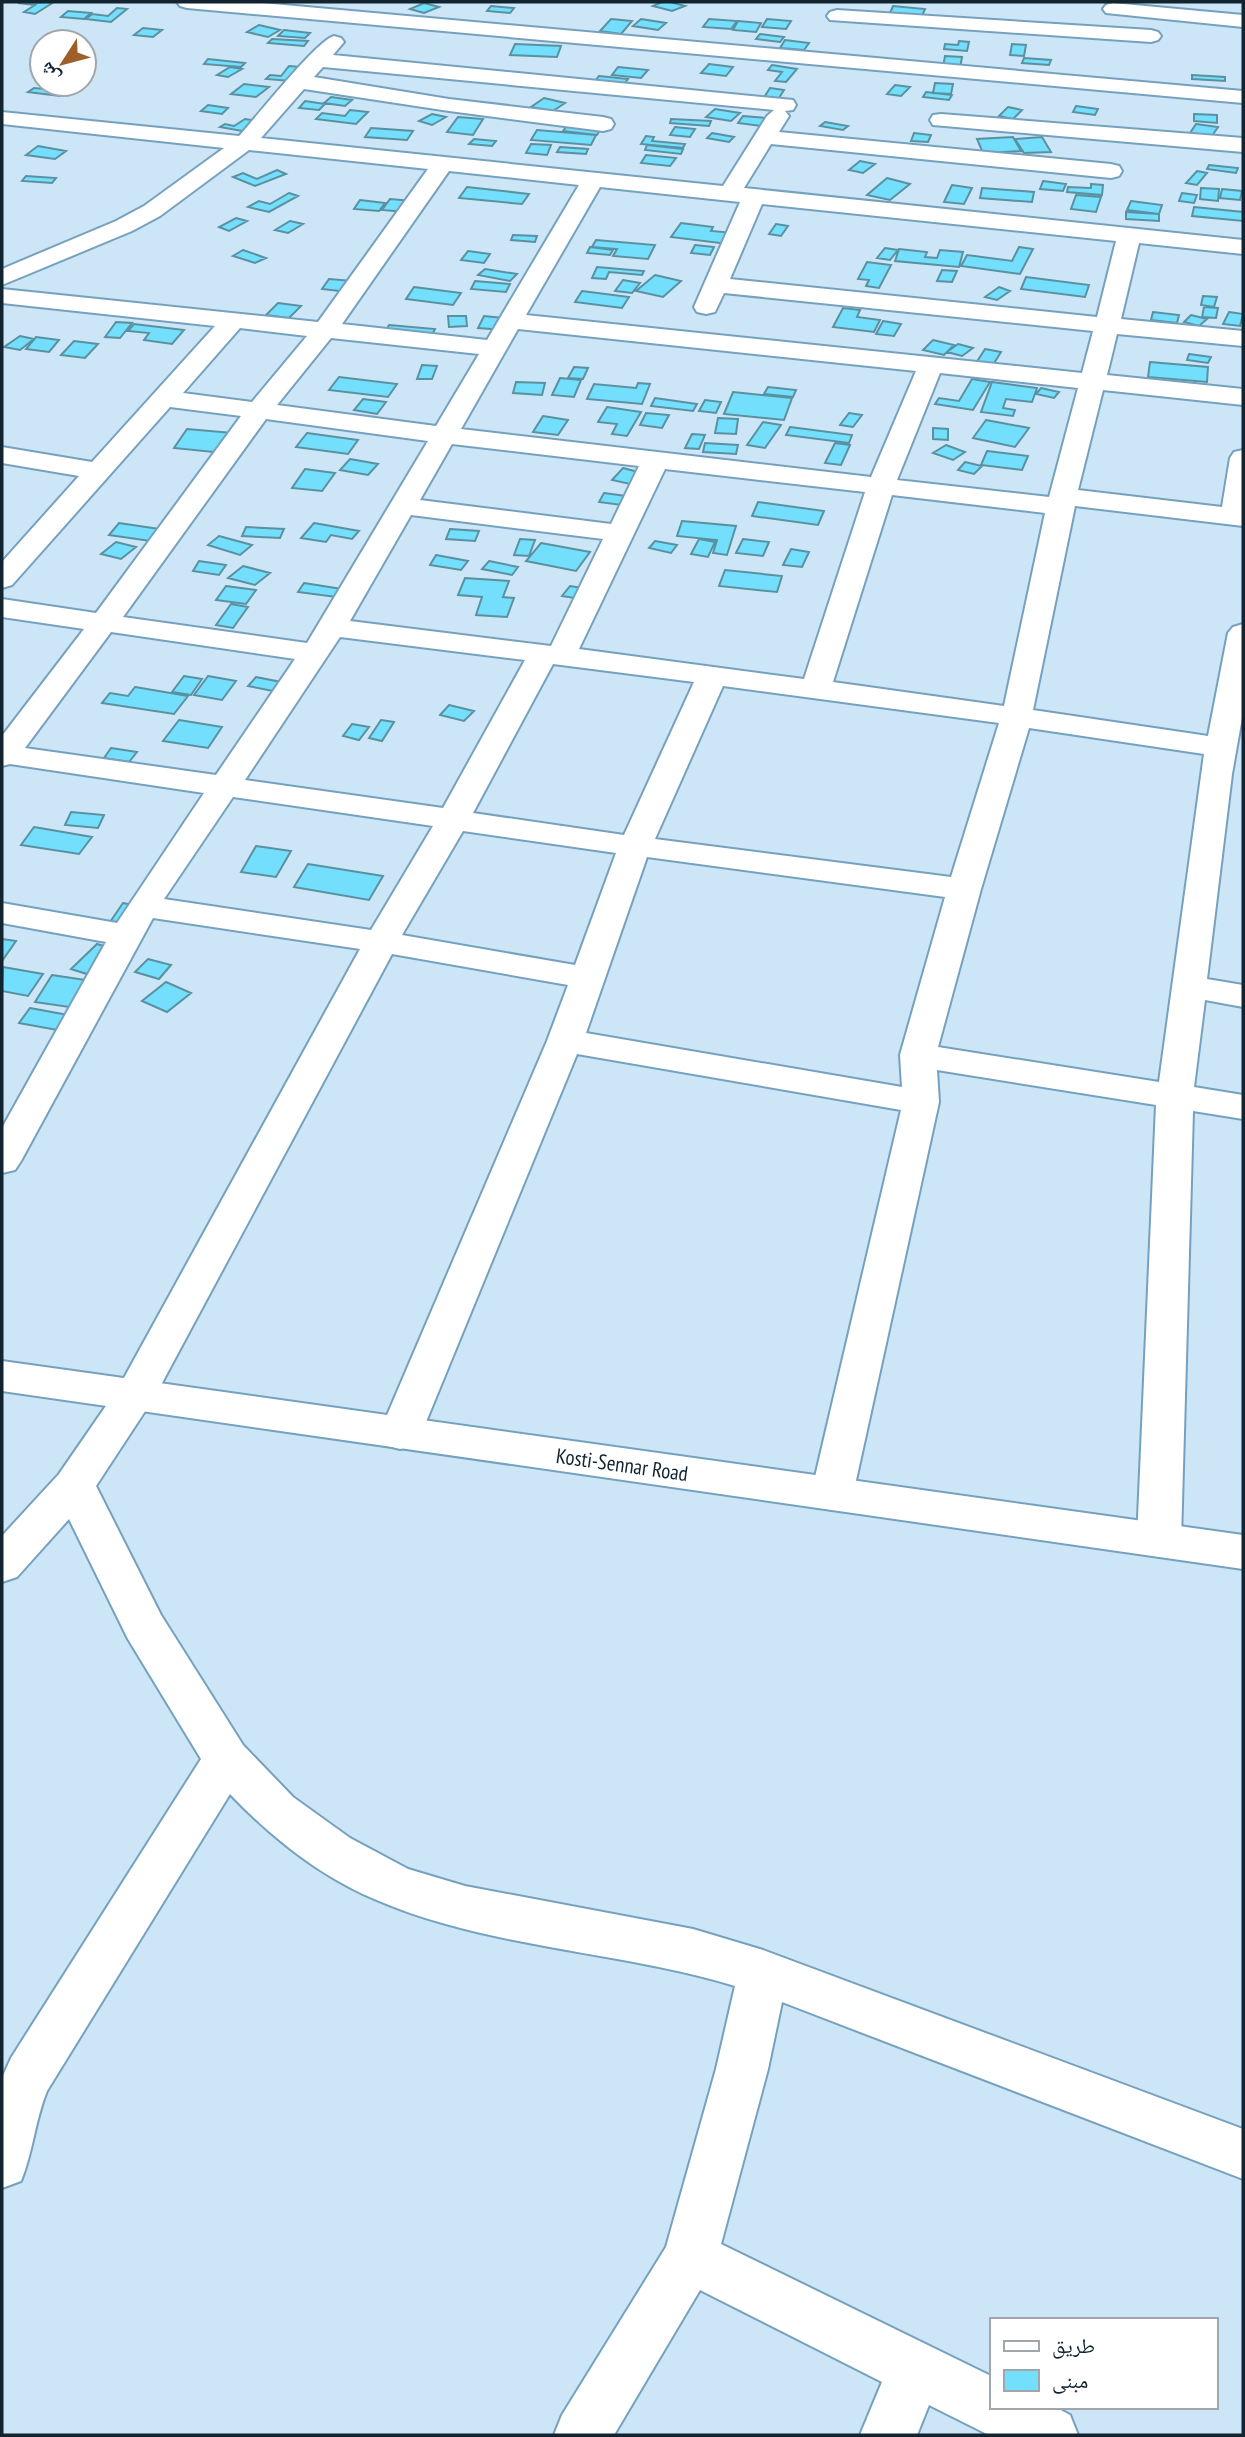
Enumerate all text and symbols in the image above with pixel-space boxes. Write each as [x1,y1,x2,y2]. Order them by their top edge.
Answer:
north arrow [28,28,98,98]
text: ش [34,58,65,88]
street label: Kosti-Sennar Road [554,1442,690,1487]
legend [990,2318,1217,2409]
text: طريق [1052,2332,1095,2359]
text: مبنى [1052,2367,1088,2394]

